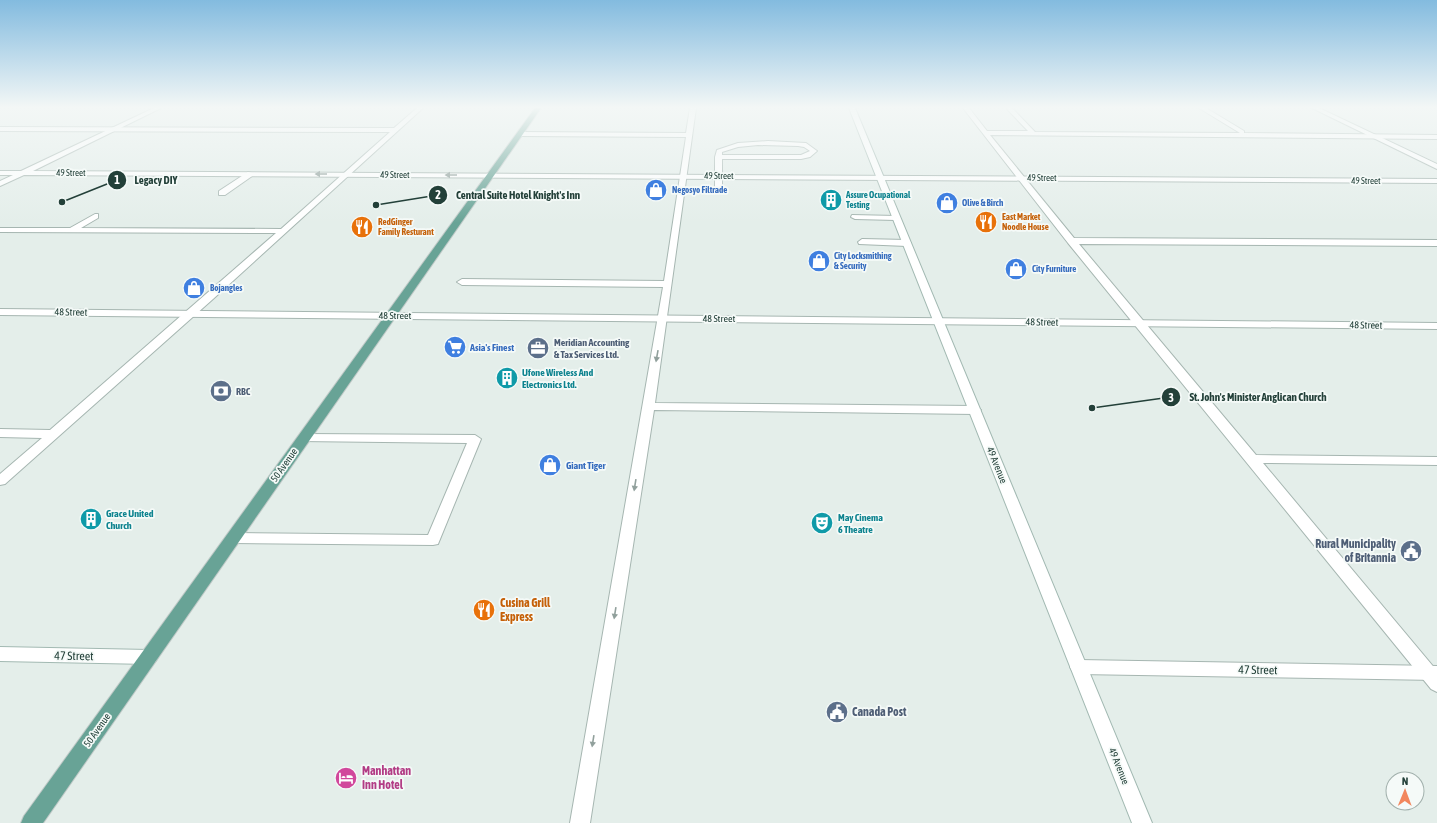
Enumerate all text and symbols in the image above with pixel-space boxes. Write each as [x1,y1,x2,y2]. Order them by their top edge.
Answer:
street label: 49 Street [56,168,86,178]
callout: Legacy DIY [107,168,185,191]
street label: 49 Street [380,170,410,180]
one-way arrow [314,171,327,177]
street label: 49 Street [704,171,734,181]
one-way arrow [444,172,457,178]
text: 1 [114,173,120,187]
street label: 49 Street [1027,173,1057,183]
text: Legacy DIY [135,174,178,186]
street label: 49 Street [1351,176,1381,186]
shop icon: Negosyo Filtrade [643,177,669,203]
callout: Central Suite Hotel Knight's Inn [428,183,588,206]
place label: Negosyo Filtrade [672,185,727,195]
building icon: Assure Ocupational Testing [818,187,844,213]
text: 2 [435,188,441,202]
text: Central Suite Hotel Knight's Inn [456,189,580,201]
place label: Assure Ocupational Testing [845,190,911,210]
shop icon: Olive & Birch [934,190,960,216]
place label: Olive & Birch [962,198,1004,208]
restaurant icon: East Market Noodle House [973,209,999,235]
place label: East Market Noodle House [1002,212,1049,232]
restaurant icon: RedGinger Family Resturant [349,214,375,240]
place label: RedGinger Family Resturant [378,217,434,237]
shop icon: City Locksmithing & Security [806,248,832,274]
place label: City Locksmithing & Security [834,251,892,271]
shop icon: City Furniture [1003,256,1029,282]
place label: City Furniture [1032,264,1076,274]
shop icon: Bojangles [181,275,207,301]
place label: Bojangles [210,283,243,293]
street label: 48 Street [55,306,88,318]
street label: 48 Street [379,310,411,321]
street label: 48 Street [703,313,735,324]
street label: 48 Street [1026,316,1059,328]
street label: 48 Street [1350,319,1383,331]
supermarket icon: Asia's Finest [442,334,468,360]
office icon: Meridian Accounting & Tax Services Ltd. [525,335,551,361]
place label: Meridian Accounting & Tax Services Ltd. [554,337,630,360]
place label: Asia's Finest [469,342,514,353]
one-way arrow [654,350,660,362]
building icon: Ufone Wireless And Electronics Ltd. [494,365,520,391]
place label: Ufone Wireless And Electronics Ltd. [522,367,593,390]
bank icon: RBC [208,378,234,404]
place label: RBC [236,386,251,397]
callout: St. John's Minister Anglican Church [1161,386,1335,409]
text: 3 [1168,391,1174,405]
text: St. John's Minister Anglican Church [1189,391,1327,403]
street label: 49 Avenue [985,445,1009,485]
street label: 50 Avenue [268,446,300,484]
shop icon: Giant Tiger [537,452,563,478]
place label: Giant Tiger [566,460,606,471]
one-way arrow [632,479,638,491]
building icon: Grace United Church [78,506,104,532]
place label: Grace United Church [106,508,154,531]
theatre icon: May Cinema 6 Theatre [809,510,835,536]
place label: May Cinema 6 Theatre [838,512,883,535]
place label: Rural Municipality of Britannia [1315,537,1396,565]
public building icon: Rural Municipality of Britannia [1398,538,1424,564]
place label: Cusina Grill Express [500,596,551,624]
restaurant icon: Cusina Grill Express [471,597,497,623]
one-way arrow [611,607,617,619]
street label: 47 Street [54,649,94,663]
street label: 47 Street [1238,663,1278,677]
public building icon: Canada Post [824,699,850,725]
place label: Canada Post [852,705,907,719]
street label: 50 Avenue [81,711,113,749]
one-way arrow [590,735,596,747]
street label: 49 Avenue [1107,746,1131,786]
place label: Manhattan Inn Hotel [362,764,411,792]
hotel icon: Manhattan Inn Hotel [333,765,359,791]
north arrow [1385,771,1425,811]
text: N [1402,775,1409,787]

